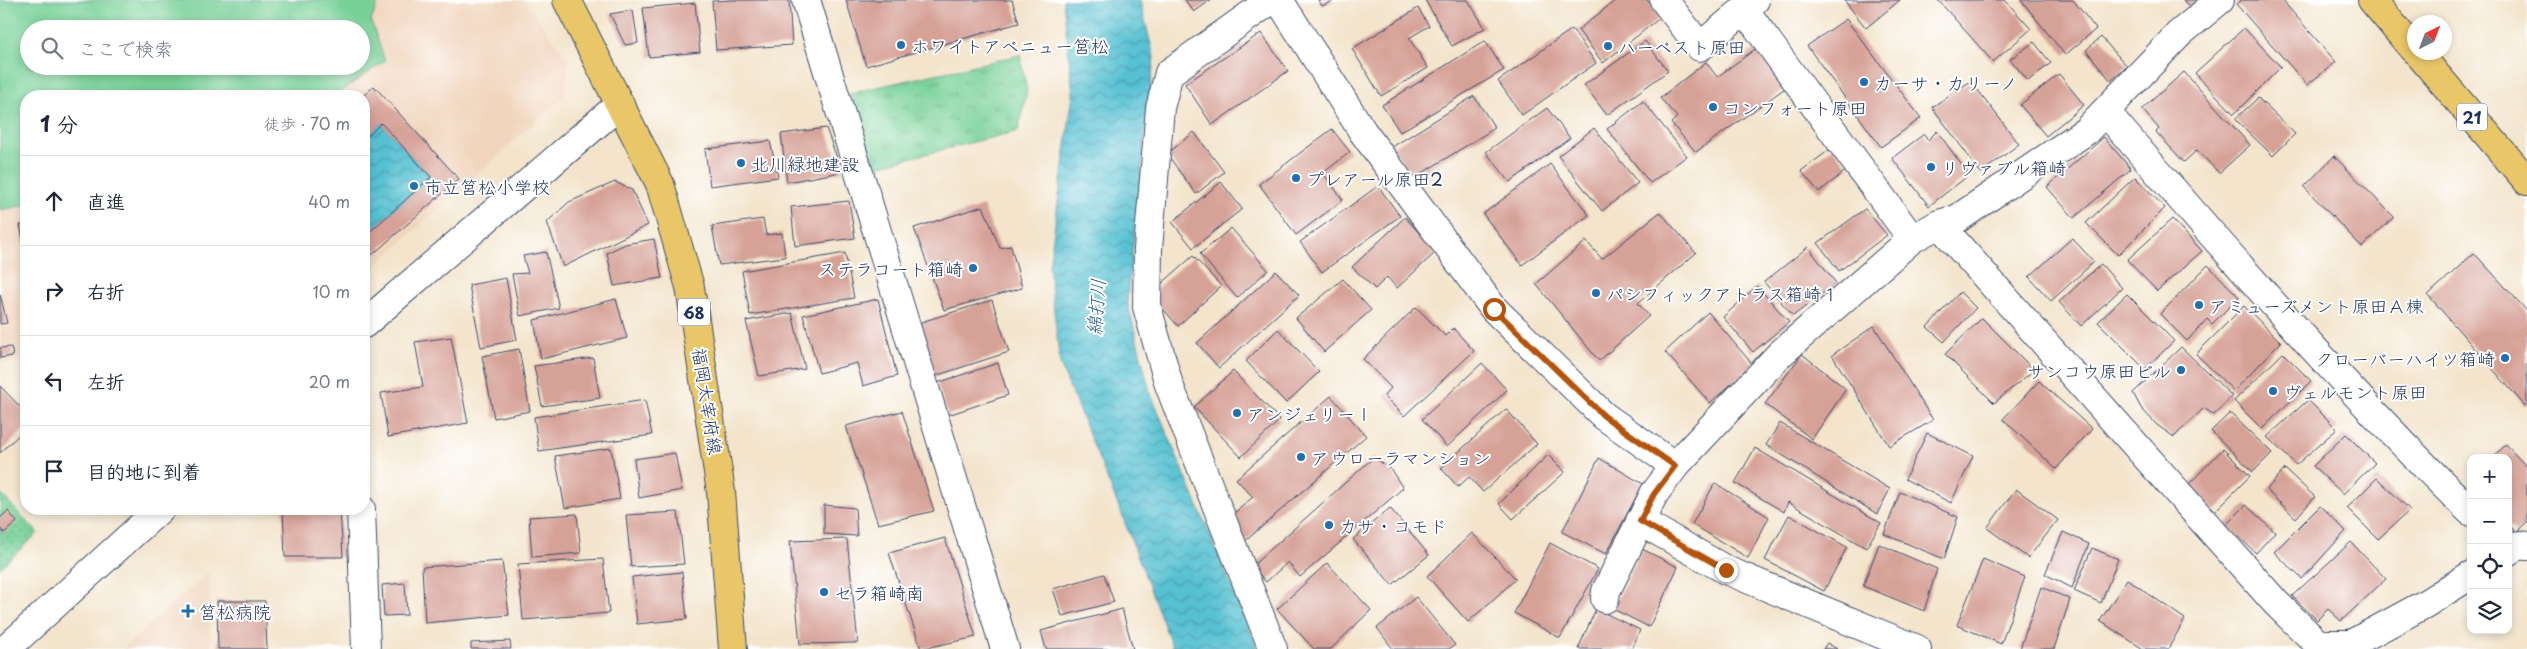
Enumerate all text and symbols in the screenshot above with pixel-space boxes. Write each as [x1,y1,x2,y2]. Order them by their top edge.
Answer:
north arrow [2407,15,2452,60]
search box [20,20,370,75]
place label: ホワイトアベニュー筥松 [911,32,1109,59]
place label: ハーベスト原田 [1618,33,1745,60]
icon: search [38,34,66,62]
text: ここで検索 [78,34,173,62]
marker: ホワイトアベニュー筥松 [895,39,907,51]
marker: ハーベスト原田 [1602,40,1614,52]
place label: カーサ・カリーノ [1874,69,2017,96]
marker: カーサ・カリーノ [1858,76,1870,88]
place label: コンフォート原田 [1723,94,1867,121]
marker: コンフォート原田 [1707,101,1719,113]
road number: 21 [2457,104,2487,130]
text: 1 分 [40,107,78,139]
text: 徒歩 · 70 m [264,111,350,135]
place label: 北川緑地建設 [751,150,859,177]
place label: リヴァブル箱崎 [1941,154,2066,181]
marker: 北川緑地建設 [735,157,747,169]
marker: リヴァブル箱崎 [1925,161,1937,173]
place label: プレアール原田2 [1306,165,1443,192]
marker: プレアール原田2 [1290,172,1302,184]
place label: 市立筥松小学校 [424,173,550,200]
marker: 市立筥松小学校 [408,180,420,192]
icon: ahead [40,187,68,215]
text: 直進 [87,187,125,215]
text: 40 m [308,189,350,213]
place label: ステラコート箱崎 [818,255,963,282]
marker: ステラコート箱崎 [967,262,979,274]
icon: right [40,277,68,305]
text: 右折 [87,277,125,305]
water label: 綿打川 [1079,278,1111,336]
text: 10 m [313,279,350,303]
place label: パシフィックアトラス箱崎１ [1606,280,1839,307]
marker: パシフィックアトラス箱崎１ [1590,287,1602,299]
place label: アミューズメント原田Ａ棟 [2209,292,2424,319]
road number: 68 [678,298,710,326]
route start [1483,298,1506,321]
marker: アミューズメント原田Ａ棟 [2193,299,2205,311]
place label: クローバーハイツ箱崎 [2315,345,2495,372]
street label: 福岡太宰府線 [686,346,730,456]
marker: クローバーハイツ箱崎 [2499,352,2511,364]
place label: サンコウ原田ビル [2027,357,2171,384]
marker: サンコウ原田ビル [2175,364,2187,376]
icon: left [40,367,68,395]
text: 左折 [87,367,125,395]
text: 20 m [309,369,350,393]
place label: ヴェルモント原田 [2283,378,2427,405]
marker: ヴェルモント原田 [2267,385,2279,397]
place label: アンジェリーⅠ [1247,400,1373,427]
marker: アンジェリーⅠ [1231,407,1243,419]
place label: アウローラマンション [1311,444,1491,471]
marker: アウローラマンション [1295,451,1307,463]
map controls [2467,454,2512,634]
button: + [2467,454,2512,499]
icon: arrive [40,457,68,485]
text: 目的地に到着 [87,457,201,485]
button: − [2467,499,2512,544]
place label: カサ・コモド [1339,512,1447,539]
marker: カサ・コモド [1323,519,1335,531]
button: locate [2467,544,2512,589]
route end [1715,559,1738,582]
place label: セラ箱崎南 [834,579,924,606]
marker: セラ箱崎南 [818,586,830,598]
button: layers [2467,589,2512,634]
place label: 筥松病院 [199,598,271,625]
marker: 筥松病院 [181,604,195,618]

